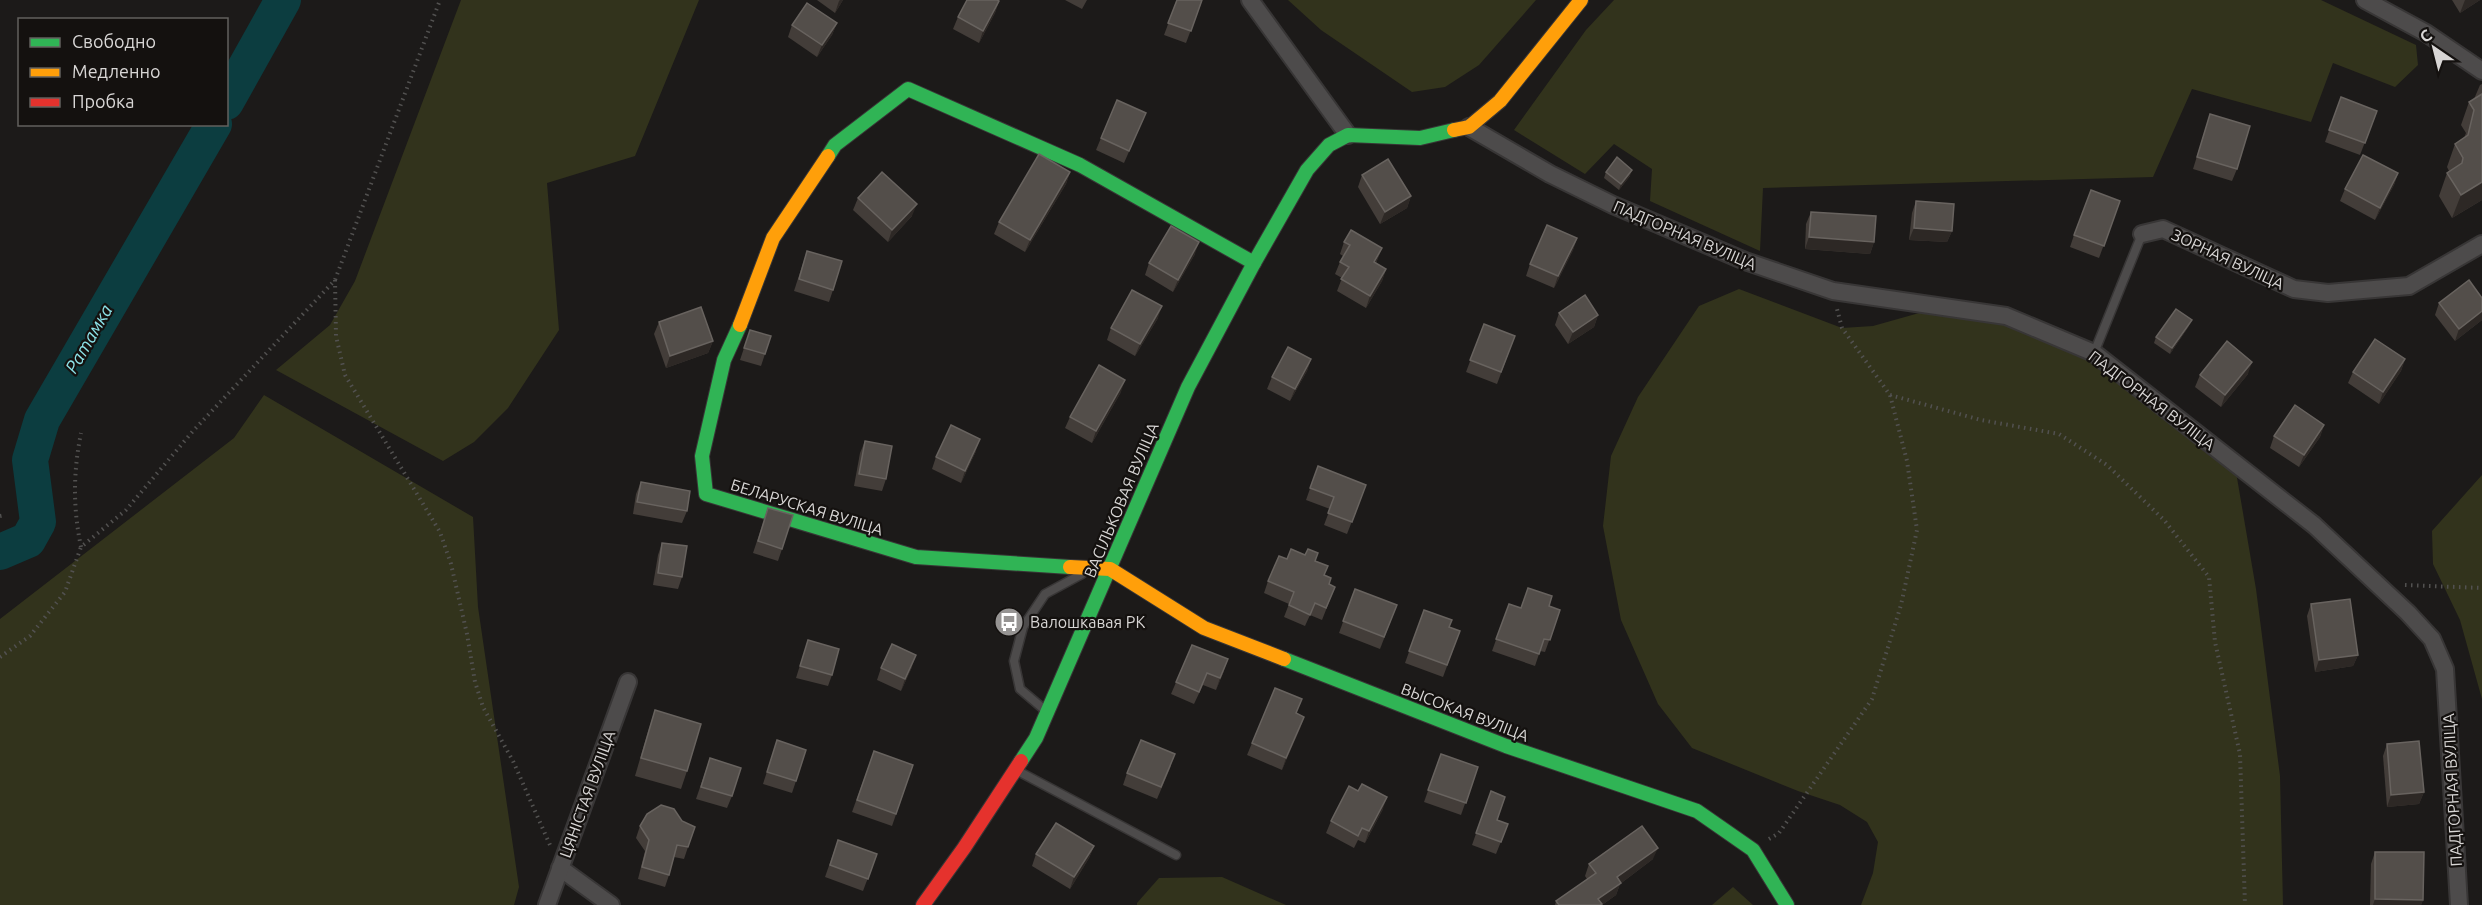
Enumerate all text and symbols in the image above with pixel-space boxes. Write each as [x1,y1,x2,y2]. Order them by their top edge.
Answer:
legend [18,18,228,126]
north arrow [2404,18,2464,78]
text: С [2416,25,2435,46]
text: Свободно [72,31,156,51]
text: Медленно [72,61,161,81]
text: Пробка [72,91,135,111]
street label: ПАДГОРНАЯ ВУЛІЦА [1611,197,1760,273]
street label: ЗОРНАЯ ВУЛІЦА [2169,225,2287,293]
water label: Ратамка [61,300,116,376]
street label: ПАДГОРНАЯ ВУЛІЦА [2085,347,2219,454]
street label: ВАСІЛЬКОВАЯ ВУЛІЦА [1080,419,1162,580]
street label: БЕЛАРУСКАЯ ВУЛІЦА [729,475,886,539]
bus stop icon: Валошкавая РК [993,606,1025,638]
place label: Валошкавая РК [1030,613,1145,631]
street label: ВЫСОКАЯ ВУЛІЦА [1399,679,1532,745]
street label: ПАДГОРНАЯ ВУЛІЦА [2439,712,2465,867]
street label: ЦЯНІСТАЯ ВУЛІЦА [556,727,619,860]

